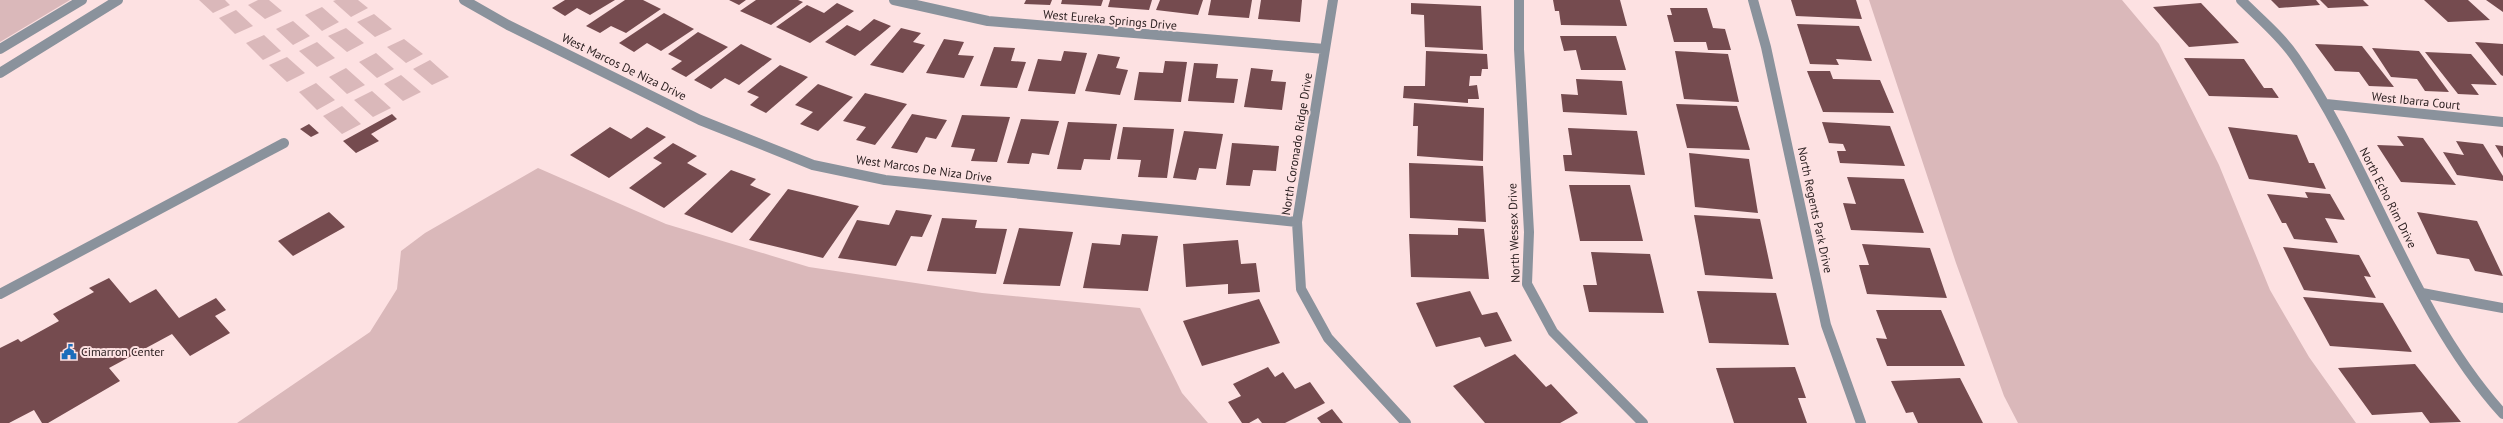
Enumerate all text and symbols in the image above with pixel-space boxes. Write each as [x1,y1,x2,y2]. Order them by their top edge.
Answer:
street label: West Eureka Springs Drive [1043,6,1178,33]
street label: West Marcos De Niza Drive [559,30,689,103]
street label: North Coronado Ridge Drive [1278,72,1315,216]
street label: West Ibarra Court [2371,88,2461,113]
street label: North Regents Park Drive [1795,145,1836,274]
street label: North Echo Rim Drive [2357,145,2420,251]
street label: West Marcos De Niza Drive [855,152,993,185]
street label: North Wessex Drive [1504,183,1523,283]
public building icon: Cimarron Center [60,343,78,361]
place label: Cimarron Center [81,344,164,359]

